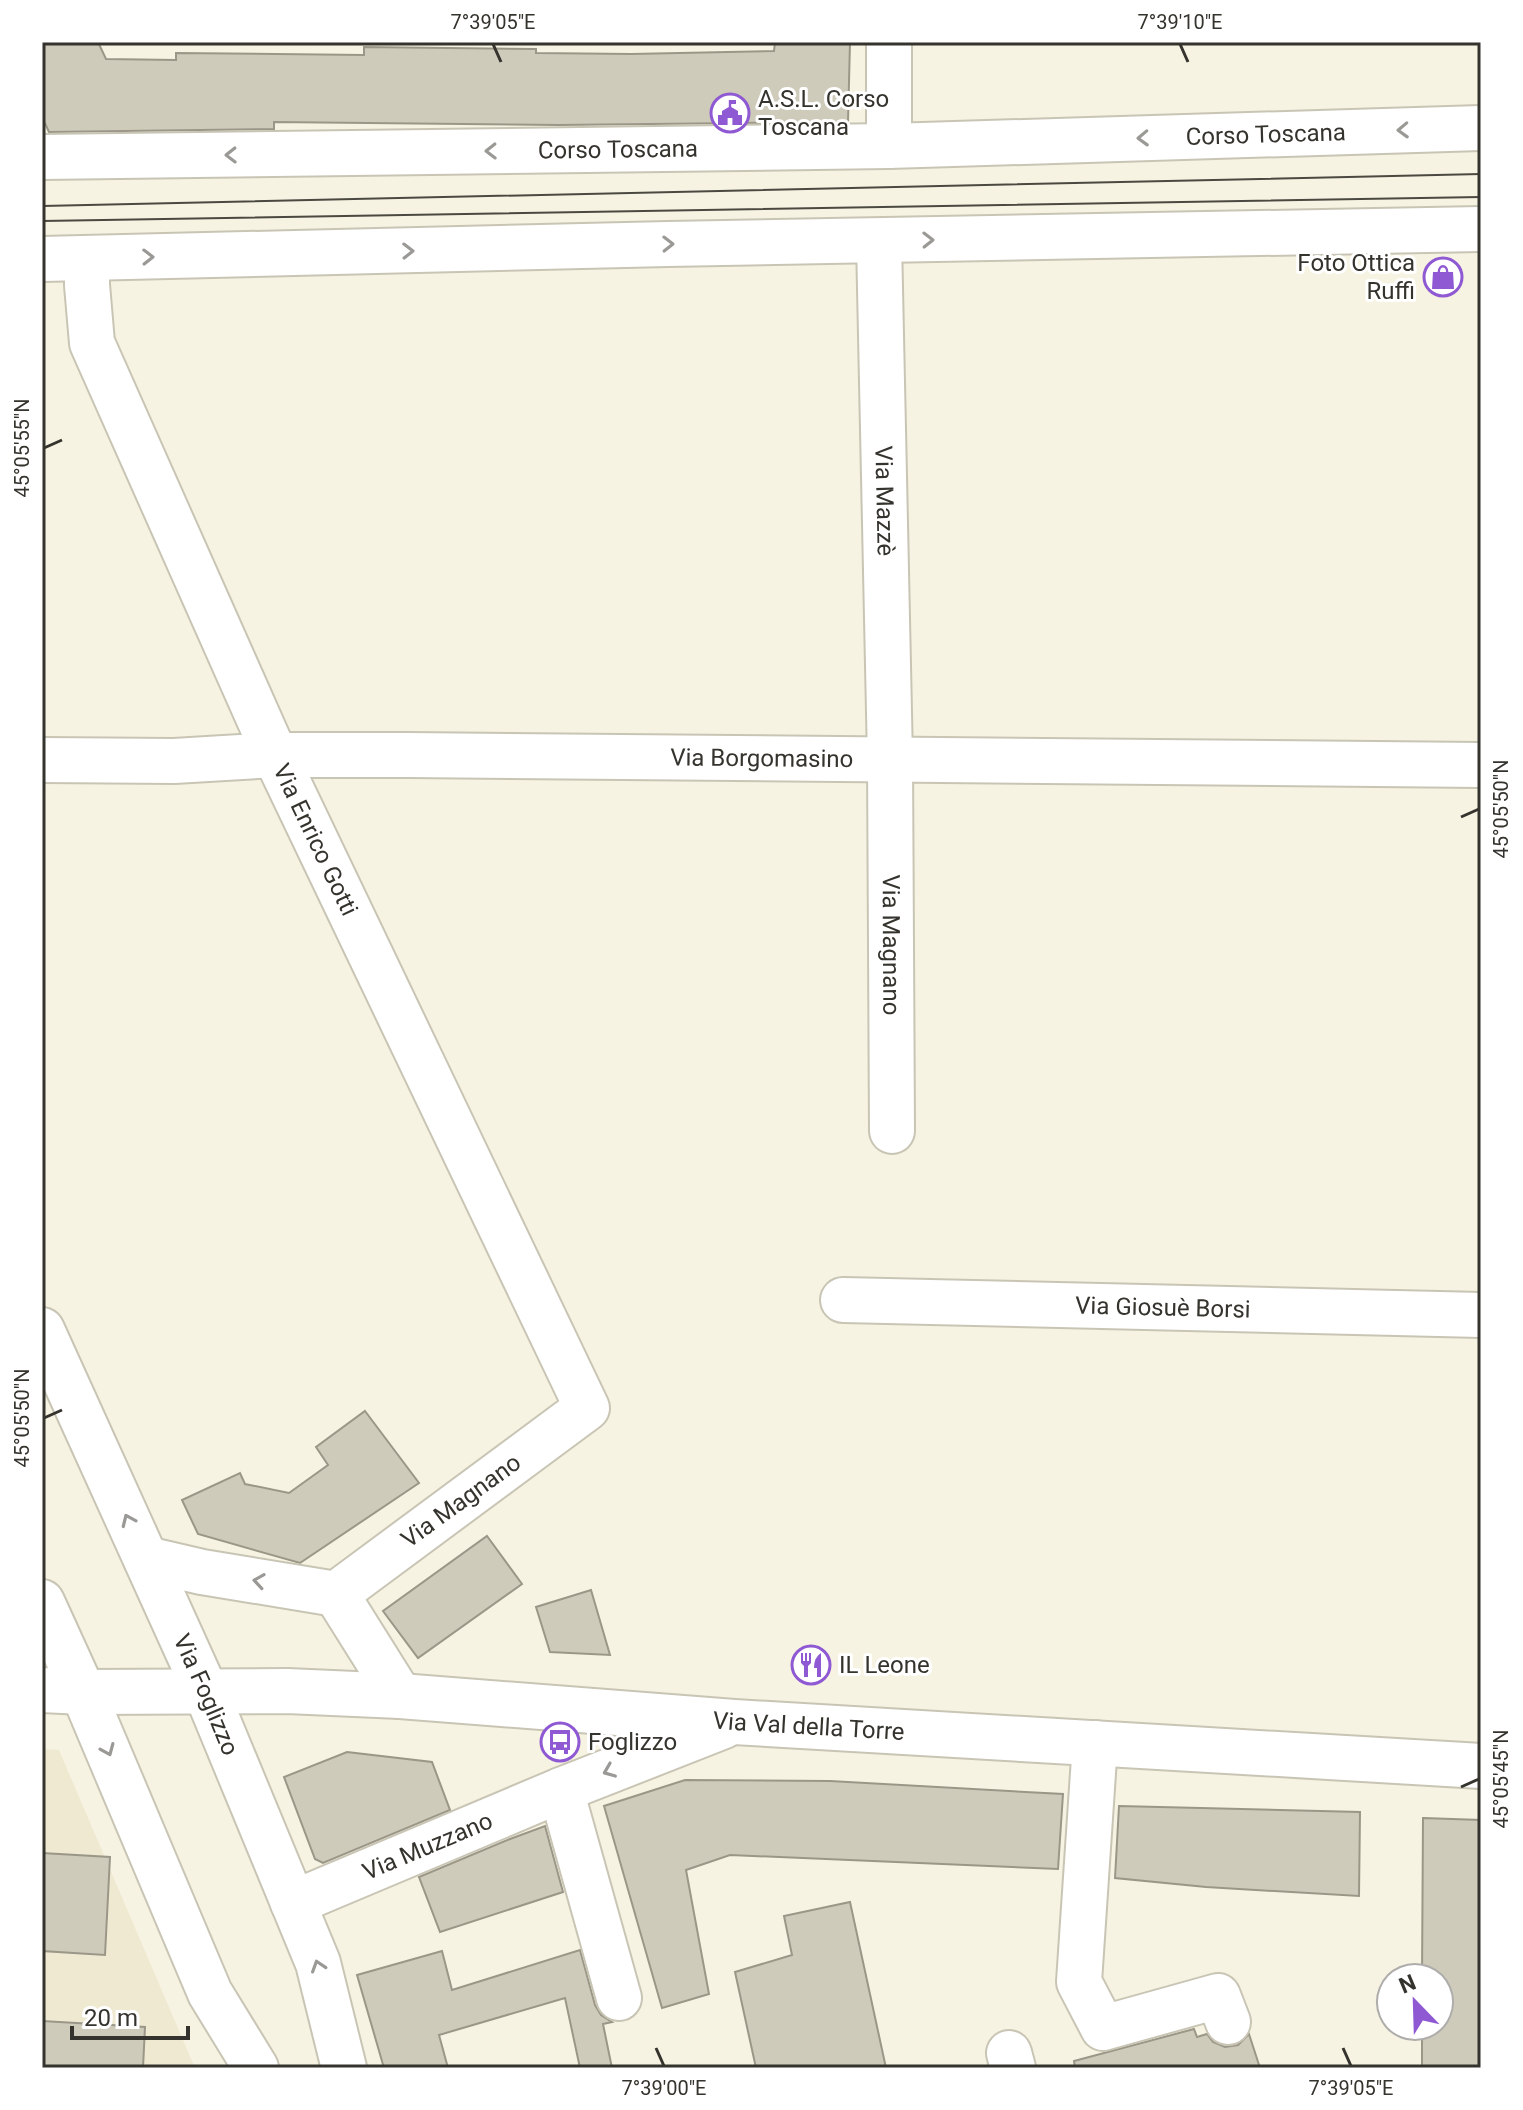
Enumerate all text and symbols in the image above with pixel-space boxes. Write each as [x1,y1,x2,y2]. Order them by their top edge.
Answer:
text: 7°39'05"E [451,10,535,34]
text: 7°39'10"E [1138,10,1222,34]
place label: A.S.L. Corso Toscana [758,85,889,141]
public building icon: A.S.L. Corso Toscana [709,92,751,134]
street label: Corso Toscana [1185,118,1346,151]
one-way arrow [1396,121,1409,139]
one-way arrow [1136,129,1149,147]
street label: Corso Toscana [538,134,698,165]
one-way arrow [484,142,497,160]
one-way arrow [224,146,237,164]
one-way arrow [922,231,935,249]
one-way arrow [662,236,675,253]
one-way arrow [402,242,415,259]
one-way arrow [142,248,155,265]
place label: Foto Ottica Ruffi [1297,249,1415,305]
shop icon: Foto Ottica Ruffi [1422,256,1464,298]
text: 45°05'55"N [10,398,34,498]
street label: Via Mazzè [869,445,900,556]
street label: Via Borgomasino [670,743,854,773]
street label: Via Enrico Gotti [267,759,364,920]
text: 45°05'50"N [1489,759,1513,859]
street label: Via Magnano [877,874,905,1015]
street label: Via Giosuè Borsi [1075,1291,1251,1324]
text: 45°05'50"N [10,1368,34,1468]
street label: Via Magnano [396,1448,526,1554]
one-way arrow [122,1514,138,1528]
one-way arrow [252,1574,266,1591]
street label: Via Foglizzo [168,1630,245,1760]
restaurant icon: IL Leone [790,1644,832,1686]
place label: IL Leone [839,1651,930,1679]
street label: Via Val della Torre [712,1706,905,1746]
bus stop icon: Foglizzo [539,1721,581,1763]
place label: Foglizzo [588,1728,677,1756]
text: 45°05'45"N [1489,1729,1513,1829]
one-way arrow [98,1742,114,1756]
one-way arrow [603,1761,617,1778]
street label: Via Muzzano [358,1807,497,1886]
one-way arrow [311,1959,327,1973]
north arrow [1375,1962,1455,2042]
text: N [1395,1970,1419,1999]
scale bar [72,1990,188,2040]
text: 20 m [84,2004,138,2032]
text: 7°39'00"E [622,2076,706,2100]
text: 7°39'05"E [1309,2076,1393,2100]

